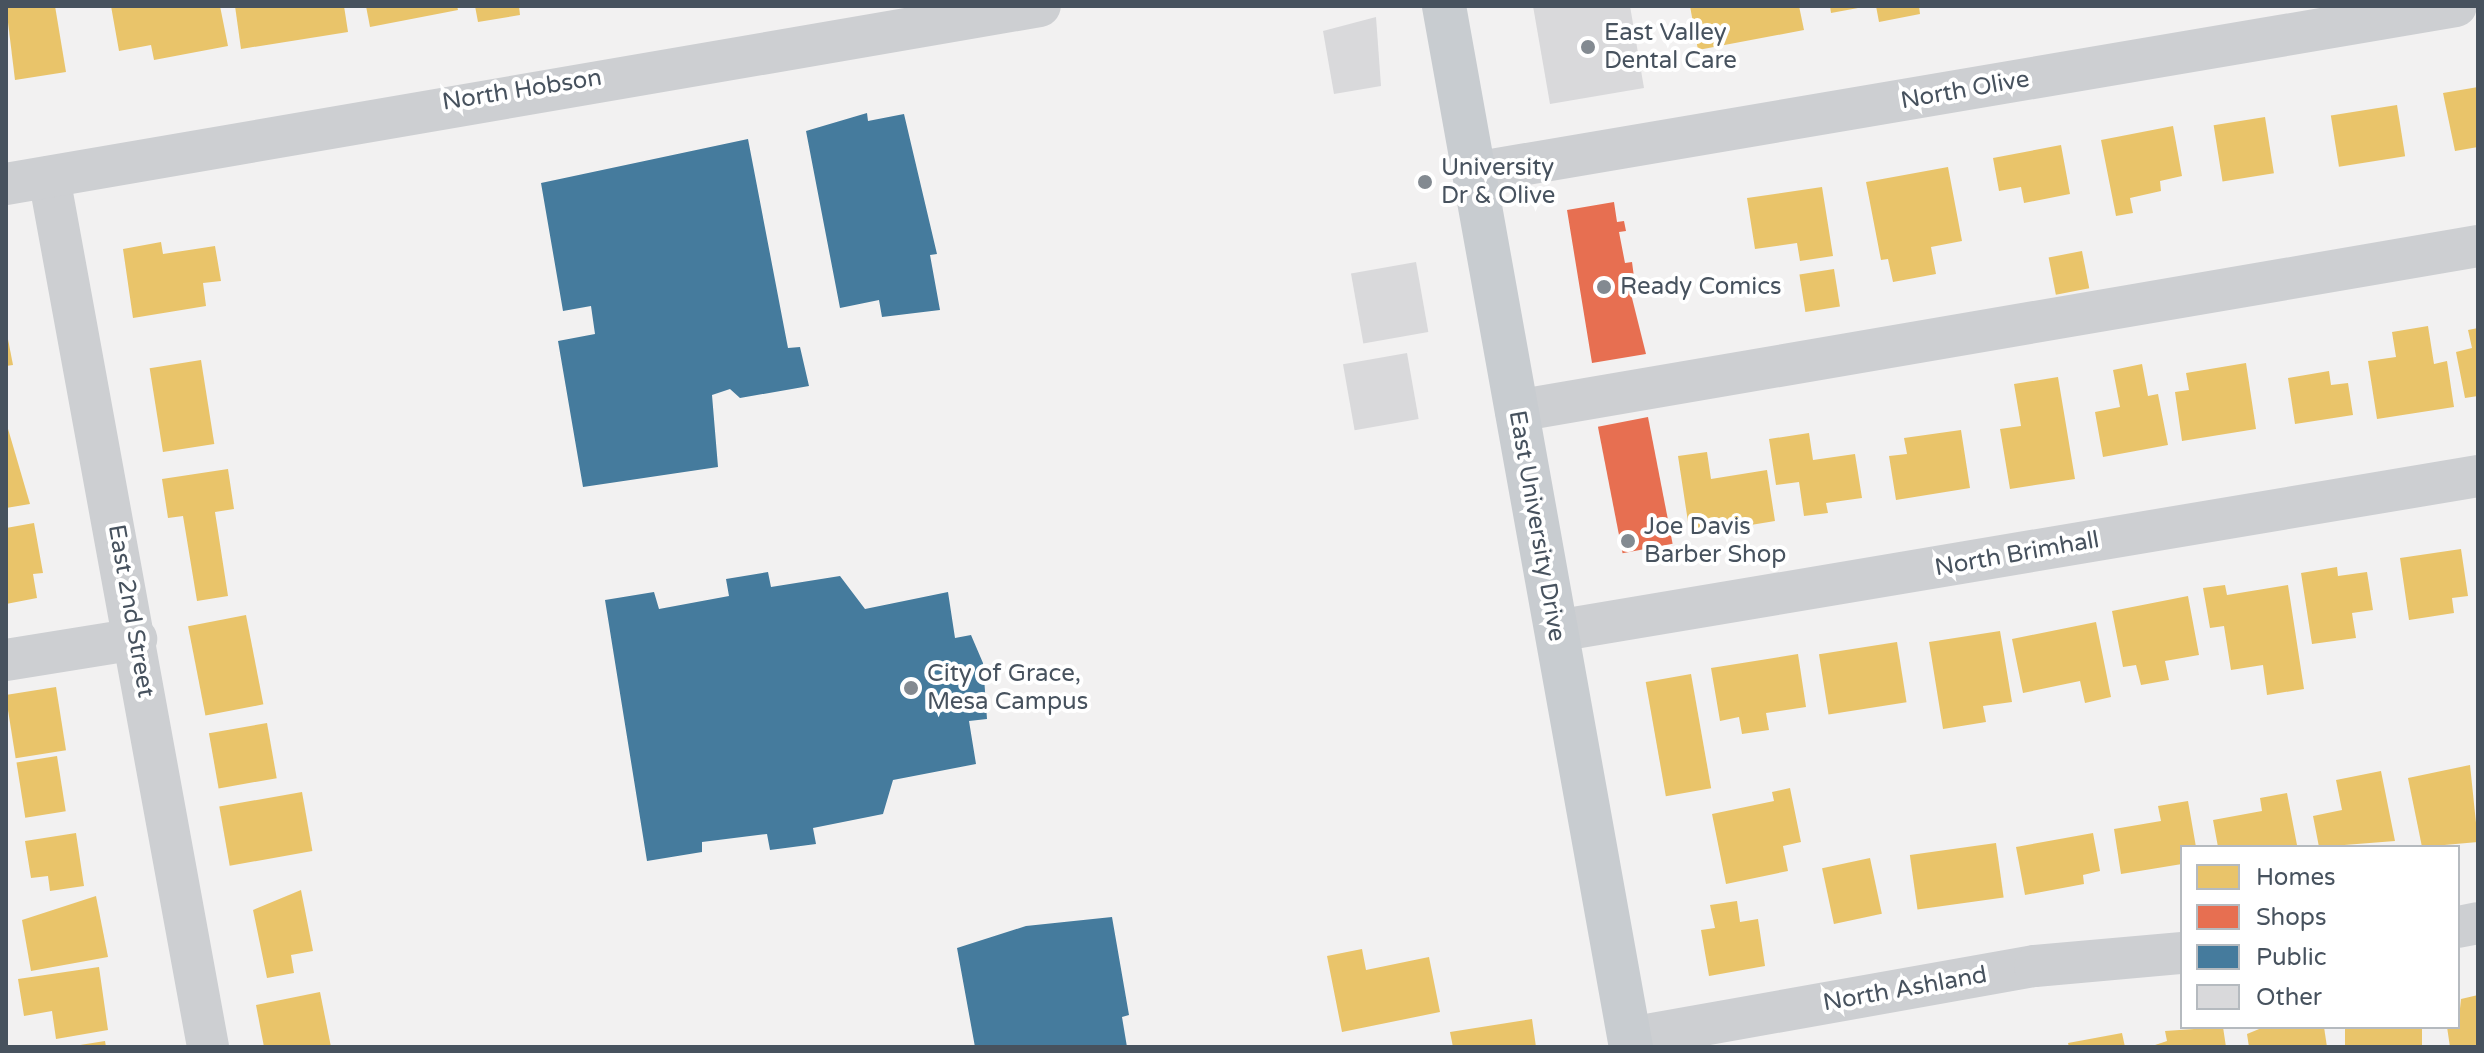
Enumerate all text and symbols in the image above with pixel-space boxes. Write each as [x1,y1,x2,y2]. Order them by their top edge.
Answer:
place label: East Valley Dental Care [1604,19,1737,75]
marker: East Valley Dental Care [1579,38,1597,56]
street label: North Hobson [440,63,604,117]
street label: North Olive [1898,65,2032,115]
place label: University Dr & Olive [1441,154,1555,210]
marker: University Dr & Olive [1416,173,1434,191]
place label: Ready Comics [1620,273,1782,301]
marker: Ready Comics [1595,278,1613,296]
street label: East University Drive [1503,408,1571,644]
place label: Joe Davis Barber Shop [1644,513,1786,569]
street label: East 2nd Street [102,522,160,700]
street label: North Brimhall [1933,525,2101,583]
marker: Joe Davis Barber Shop [1619,532,1637,550]
place label: City of Grace, Mesa Campus [927,660,1088,716]
marker: City of Grace, Mesa Campus [902,679,920,697]
legend [2180,845,2460,1029]
text: Homes [2256,863,2336,892]
text: Shops [2256,903,2326,932]
text: Public [2256,943,2326,972]
street label: North Ashland [1821,960,1989,1018]
text: Other [2256,983,2322,1012]

